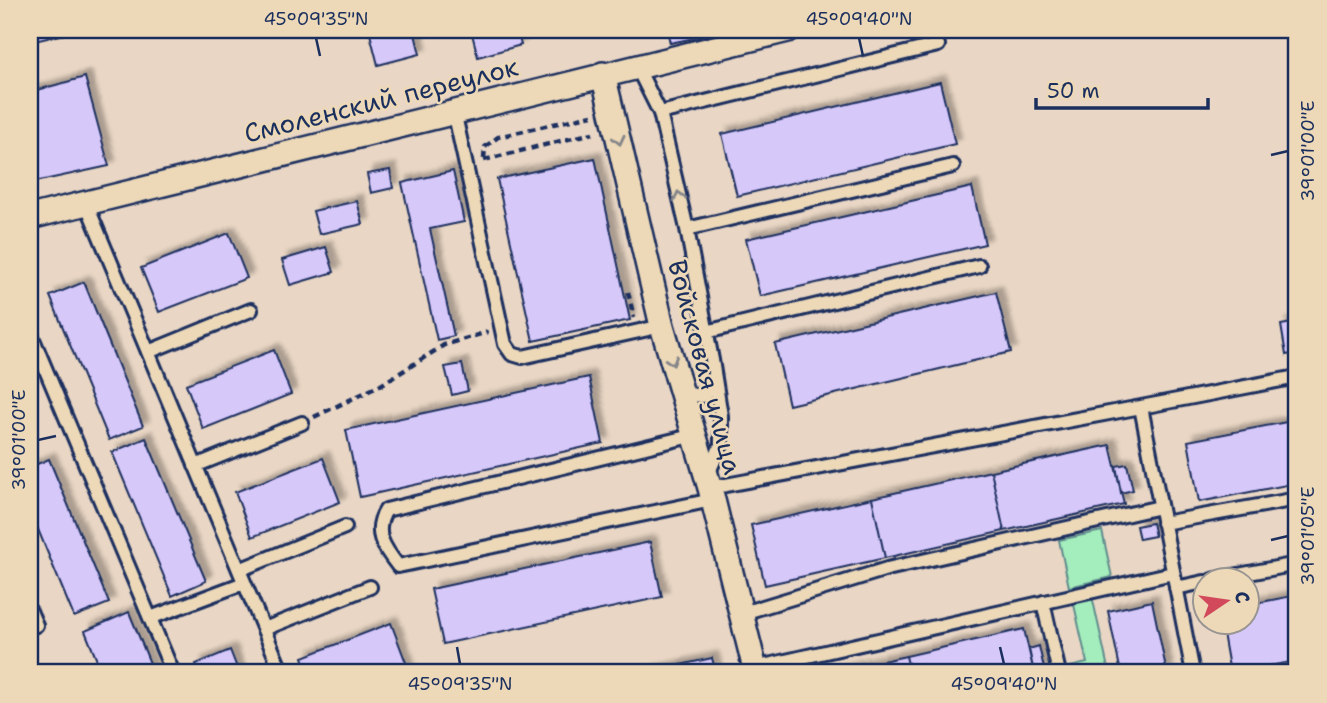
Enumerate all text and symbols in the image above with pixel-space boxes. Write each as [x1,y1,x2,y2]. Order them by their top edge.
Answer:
text: 45°09'35"N [263,7,369,31]
text: 45°09'40"N [805,7,913,31]
street label: Смоленский переулок [240,48,522,151]
scale bar [1036,66,1208,110]
text: 50 m [1047,77,1100,105]
text: 39°01'00"E [1296,100,1320,202]
one-way arrow [610,134,625,146]
one-way arrow [673,190,687,202]
street label: Войсковая улица [660,256,751,478]
one-way arrow [664,355,679,367]
text: 39°01'00"E [7,389,31,491]
text: 39°01'05"E [1296,486,1320,586]
north arrow [1190,566,1260,636]
text: С [1229,589,1256,606]
text: 45°09'35"N [407,672,513,696]
text: 45°09'40"N [950,672,1058,696]

